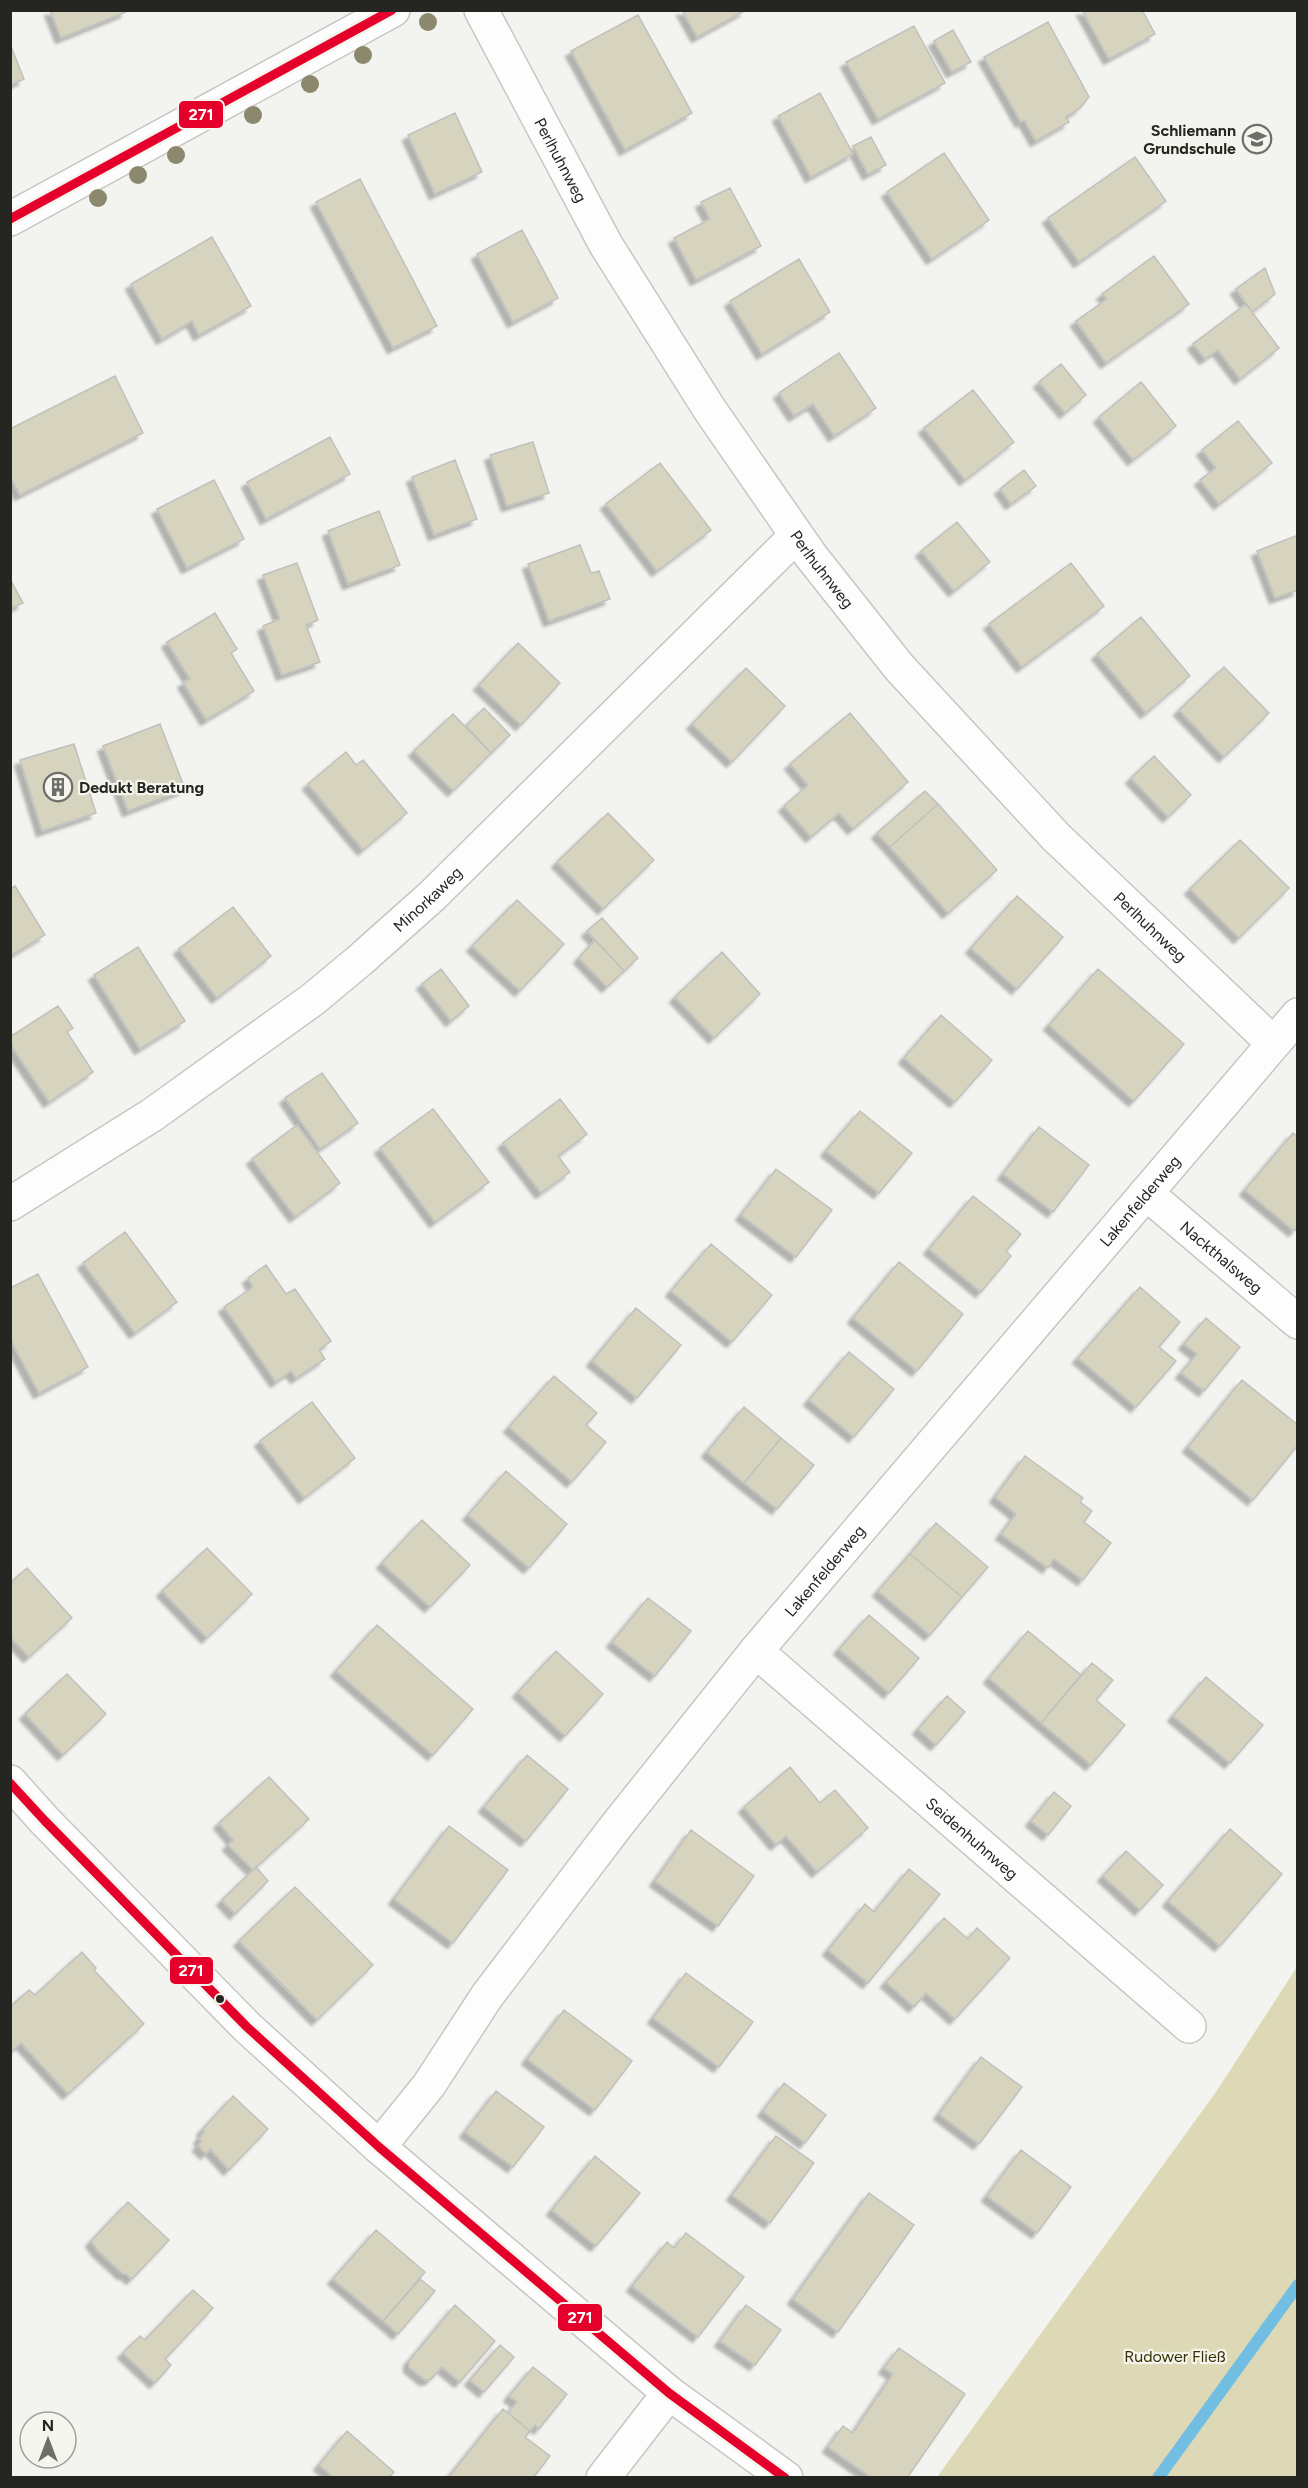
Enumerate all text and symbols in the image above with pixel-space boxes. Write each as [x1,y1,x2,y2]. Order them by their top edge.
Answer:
line badge: 271 [178,100,224,129]
text: 271 [189,105,213,124]
street label: Perlhuhnweg [531,115,591,206]
place label: Schliemann Grundschule [1143,121,1236,158]
school or university icon: Schliemann Grundschule [1241,123,1273,155]
street label: Perlhuhnweg [787,527,858,612]
building icon: Dedukt Beratung [42,771,74,803]
place label: Dedukt Beratung [79,778,204,797]
street label: Minorkaweg [389,862,466,936]
street label: Perlhuhnweg [1110,888,1191,966]
street label: Lakenfelderweg [1096,1151,1184,1250]
street label: Nackthalsweg [1177,1217,1266,1297]
street label: Lakenfelderweg [780,1521,869,1620]
street label: Seidenhuhnweg [922,1793,1022,1883]
line badge: 271 [169,1956,214,1985]
text: 271 [179,1961,203,1980]
unlabelled marker [214,1993,226,2005]
line badge: 271 [557,2303,603,2332]
text: 271 [568,2308,592,2327]
park label: Rudower Fließ [1124,2347,1226,2366]
north arrow [18,2410,78,2470]
text: N [42,2416,54,2435]

